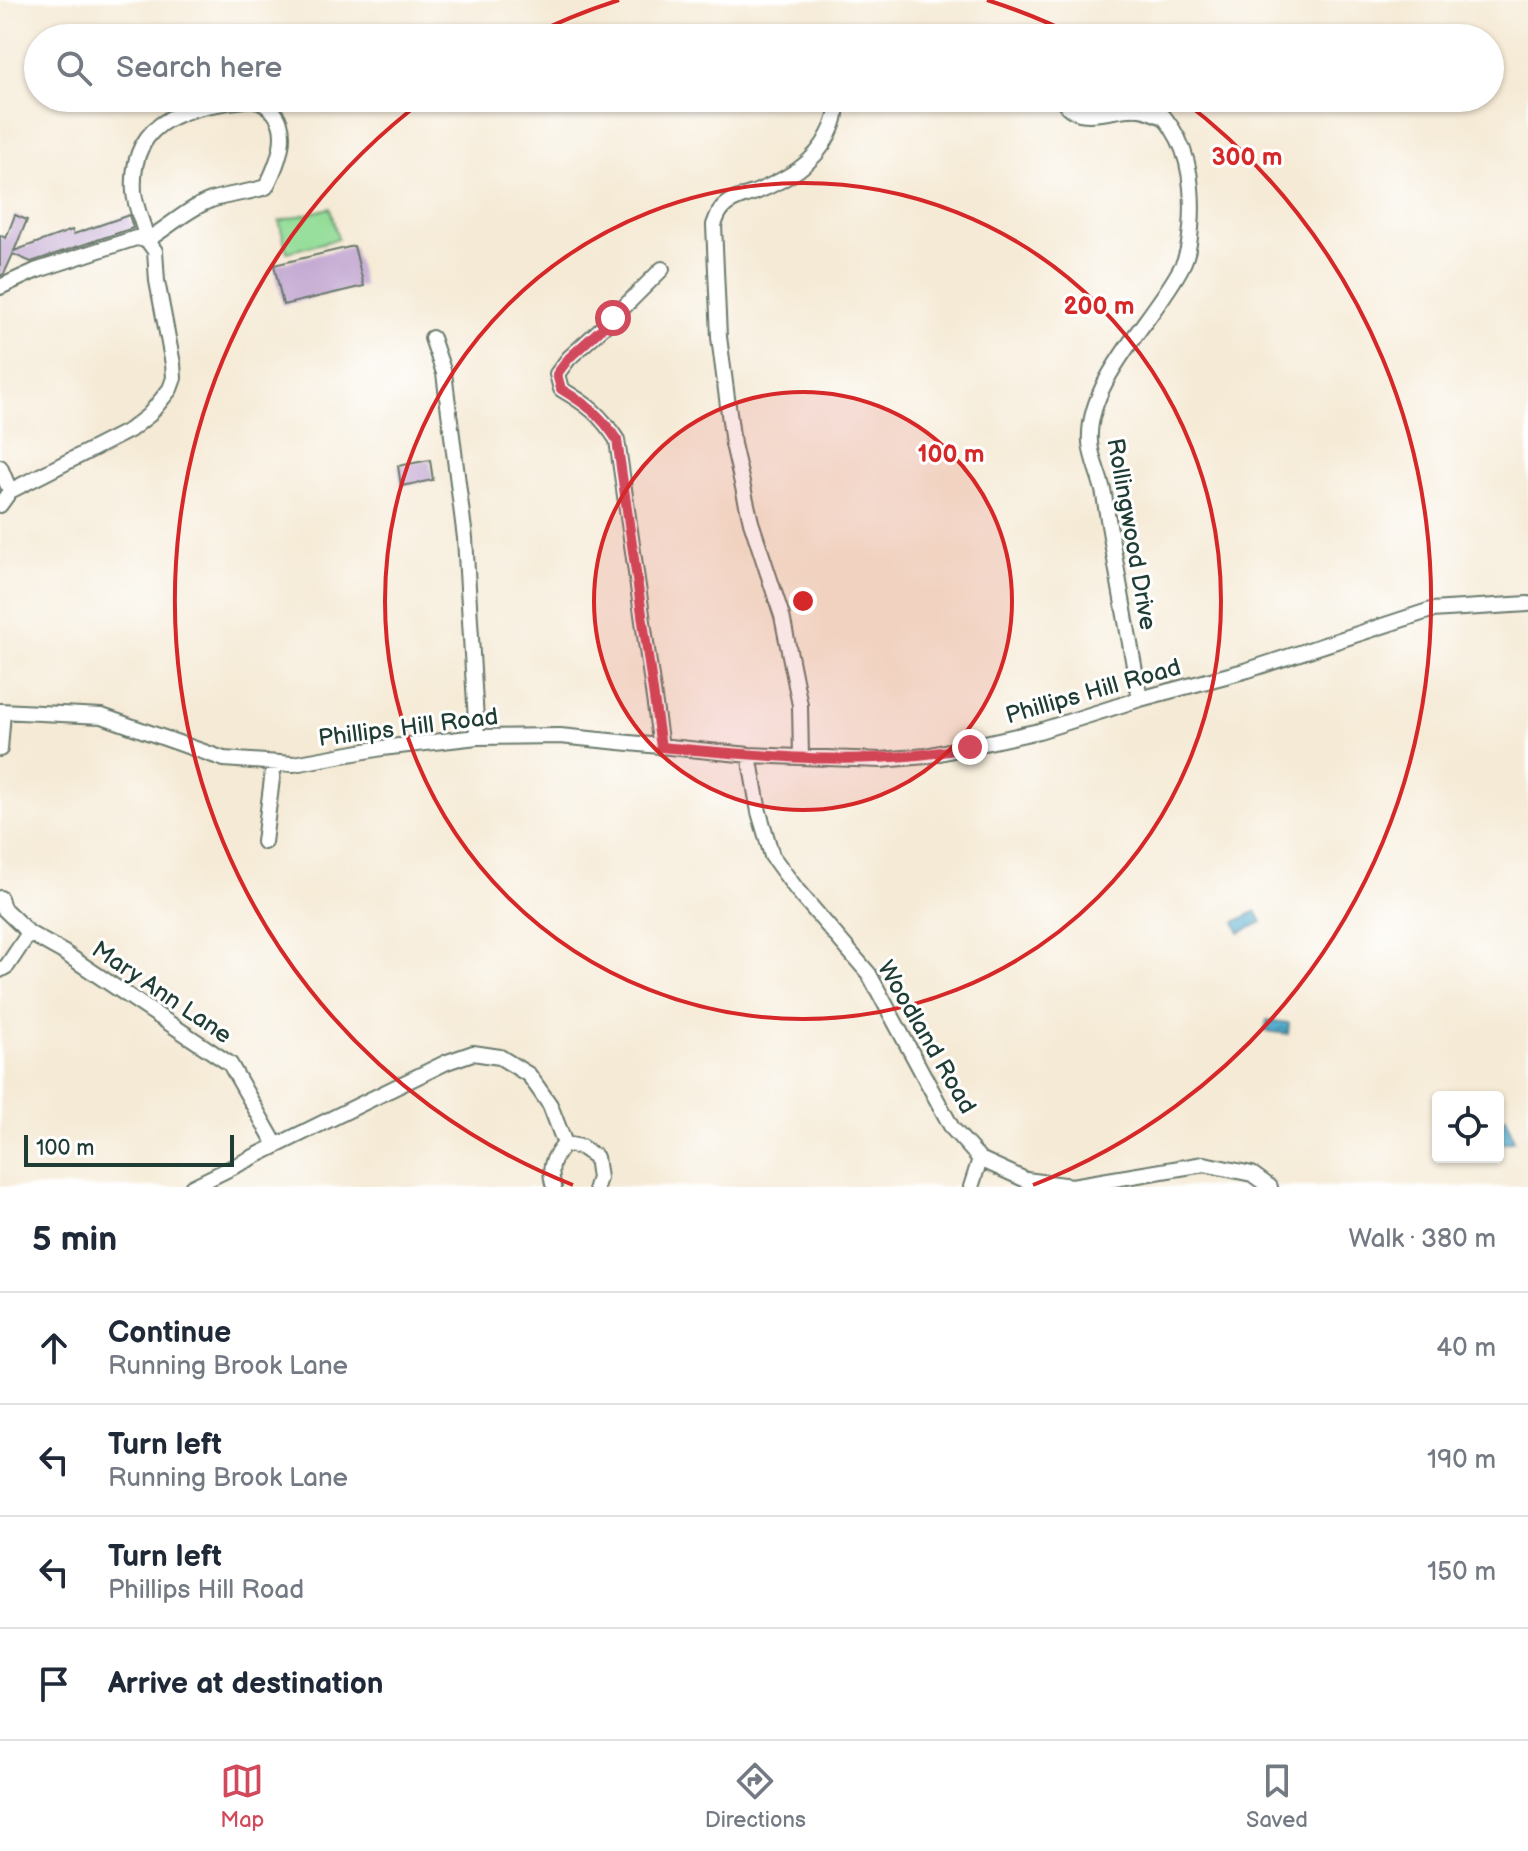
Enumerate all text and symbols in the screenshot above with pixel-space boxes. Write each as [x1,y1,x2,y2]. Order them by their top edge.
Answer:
search box [24,24,1504,112]
icon: search [52,46,96,90]
text: Search here [116,50,282,86]
text: 300 m [1212,143,1282,172]
text: 200 m [1064,292,1134,321]
route start [595,300,631,336]
street label: Rollingwood Drive [1100,436,1163,632]
text: 100 m [918,440,984,469]
centre of rings [789,587,817,615]
street label: Phillips Hill Road [1002,653,1184,730]
street label: Phillips Hill Road [316,702,500,753]
route end [952,729,988,765]
street label: Mary Ann Lane [86,935,237,1050]
street label: Woodland Road [871,955,982,1119]
map controls [1432,1091,1504,1163]
button: locate [1432,1091,1504,1163]
scale bar [24,1131,234,1167]
text: 100 m [36,1135,95,1162]
text: 5 min [32,1219,117,1260]
text: Walk · 380 m [1349,1224,1496,1255]
text: Continue [108,1315,231,1351]
icon: ahead [32,1326,76,1370]
text: 40 m [1436,1333,1496,1364]
text: Running Brook Lane [108,1351,348,1382]
text: Turn left [108,1427,222,1463]
icon: left [32,1438,76,1482]
text: 190 m [1427,1445,1496,1476]
text: Running Brook Lane [108,1463,348,1494]
text: Turn left [108,1539,222,1575]
icon: left [32,1550,76,1594]
text: 150 m [1427,1557,1496,1588]
text: Phillips Hill Road [108,1575,304,1606]
icon: arrive [32,1662,76,1706]
text: Arrive at destination [108,1666,384,1702]
tab: Map [220,1759,264,1834]
tab: Directions [705,1759,806,1834]
tab: Saved [1246,1759,1308,1834]

